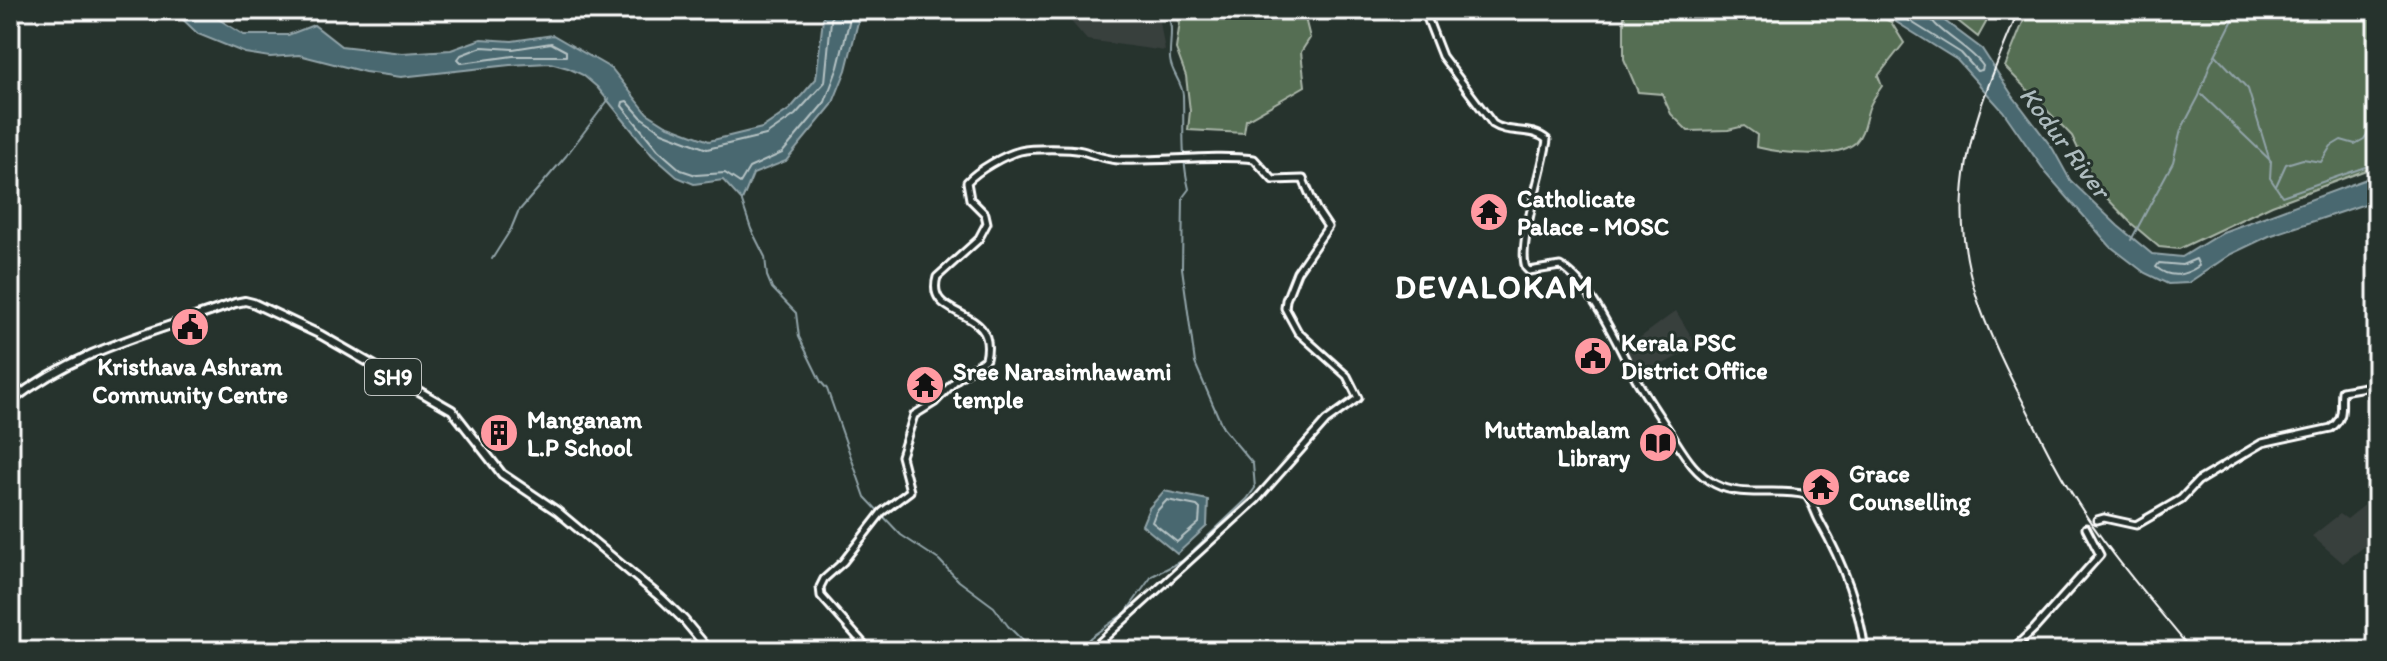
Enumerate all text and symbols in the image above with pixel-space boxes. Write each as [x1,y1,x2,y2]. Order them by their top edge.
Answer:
water label: Kodur River [2013,80,2119,206]
place label: Catholicate Palace - MOSC [1517,184,1669,241]
temple icon: Catholicate Palace - MOSC [1468,191,1510,233]
district label: DEVALOKAM [1395,268,1595,306]
public building icon: Kristhava Ashram Community Centre [169,306,211,348]
place label: Kerala PSC District Office [1621,328,1768,385]
public building icon: Kerala PSC District Office [1572,335,1614,377]
place label: Kristhava Ashram Community Centre [92,352,288,410]
place label: Sree Narasimhawami temple [953,357,1172,415]
road number: SH9 [365,359,421,395]
temple icon: Sree Narasimhawami temple [904,364,946,406]
place label: Manganam L.P School [527,405,643,462]
building icon: Manganam L.P School [478,412,520,454]
place label: Muttambalam Library [1484,415,1631,473]
library icon: Muttambalam Library [1637,422,1679,464]
place label: Grace Counselling [1849,459,1971,517]
temple icon: Grace Counselling [1800,466,1842,508]

